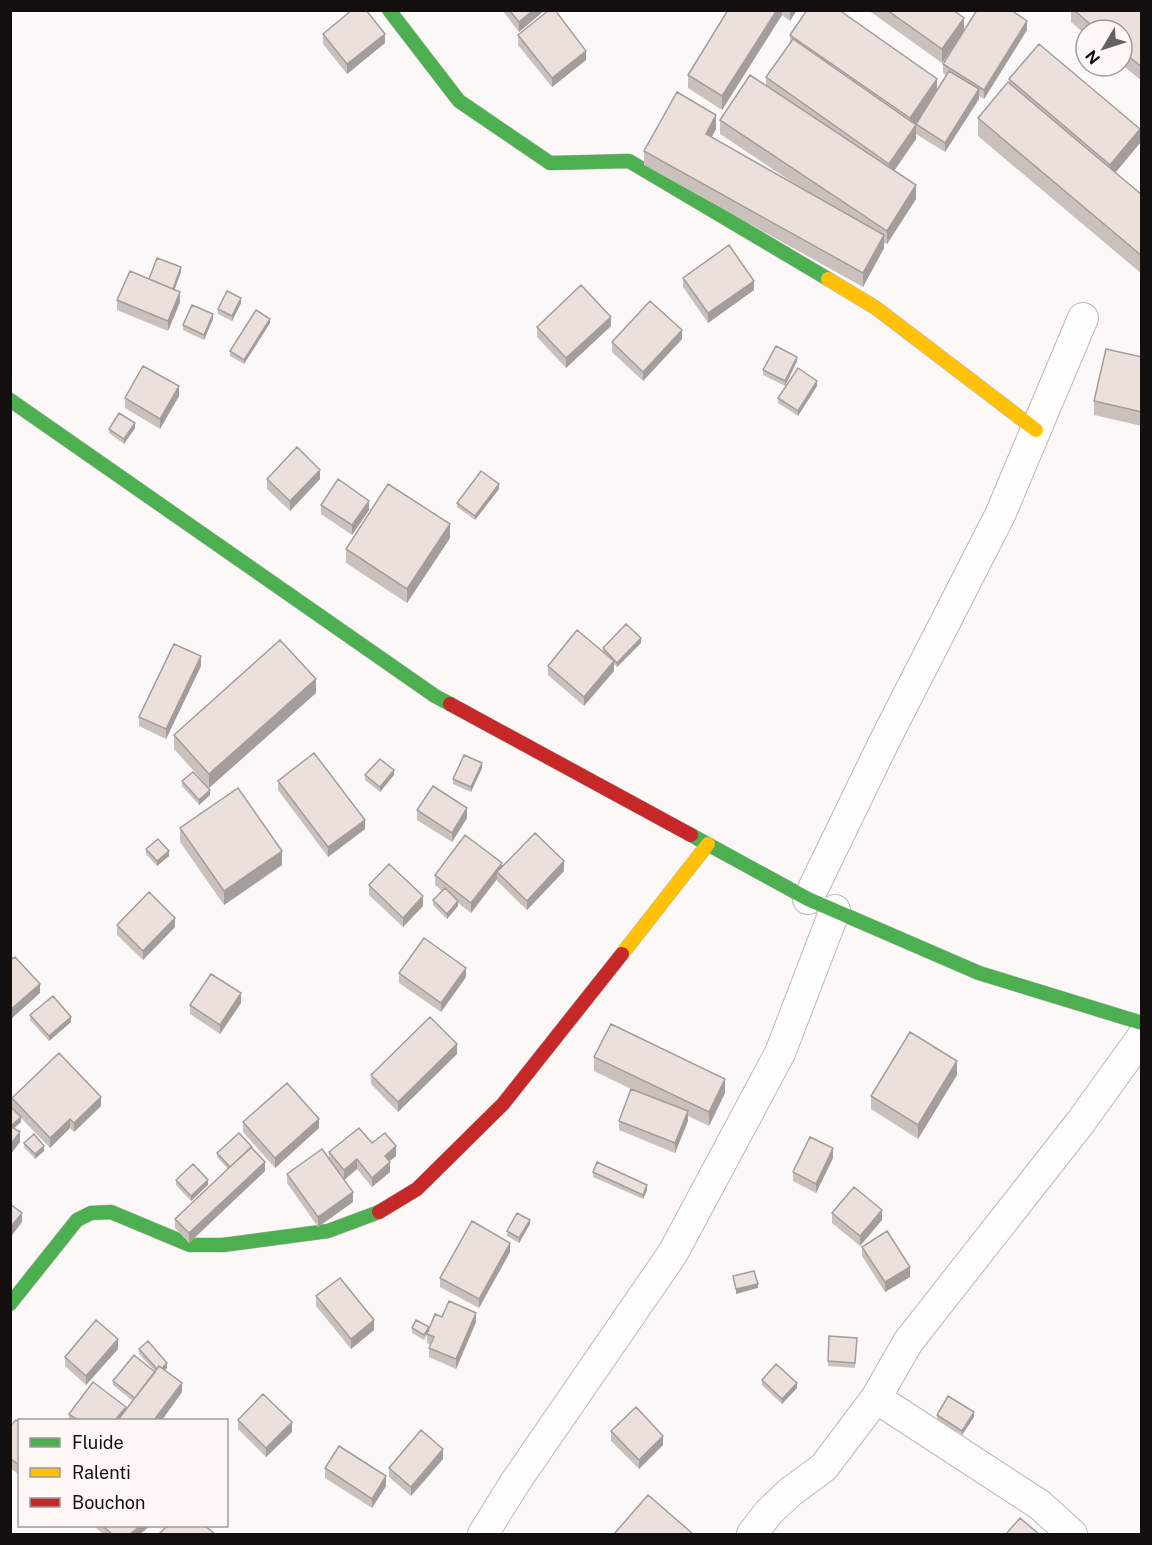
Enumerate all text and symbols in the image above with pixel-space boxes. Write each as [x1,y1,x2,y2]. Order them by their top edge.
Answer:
north arrow [1074,18,1134,78]
text: N [1081,46,1104,68]
legend [18,1419,228,1527]
text: Fluide [72,1432,124,1453]
text: Ralenti [72,1462,131,1483]
text: Bouchon [72,1492,145,1513]

